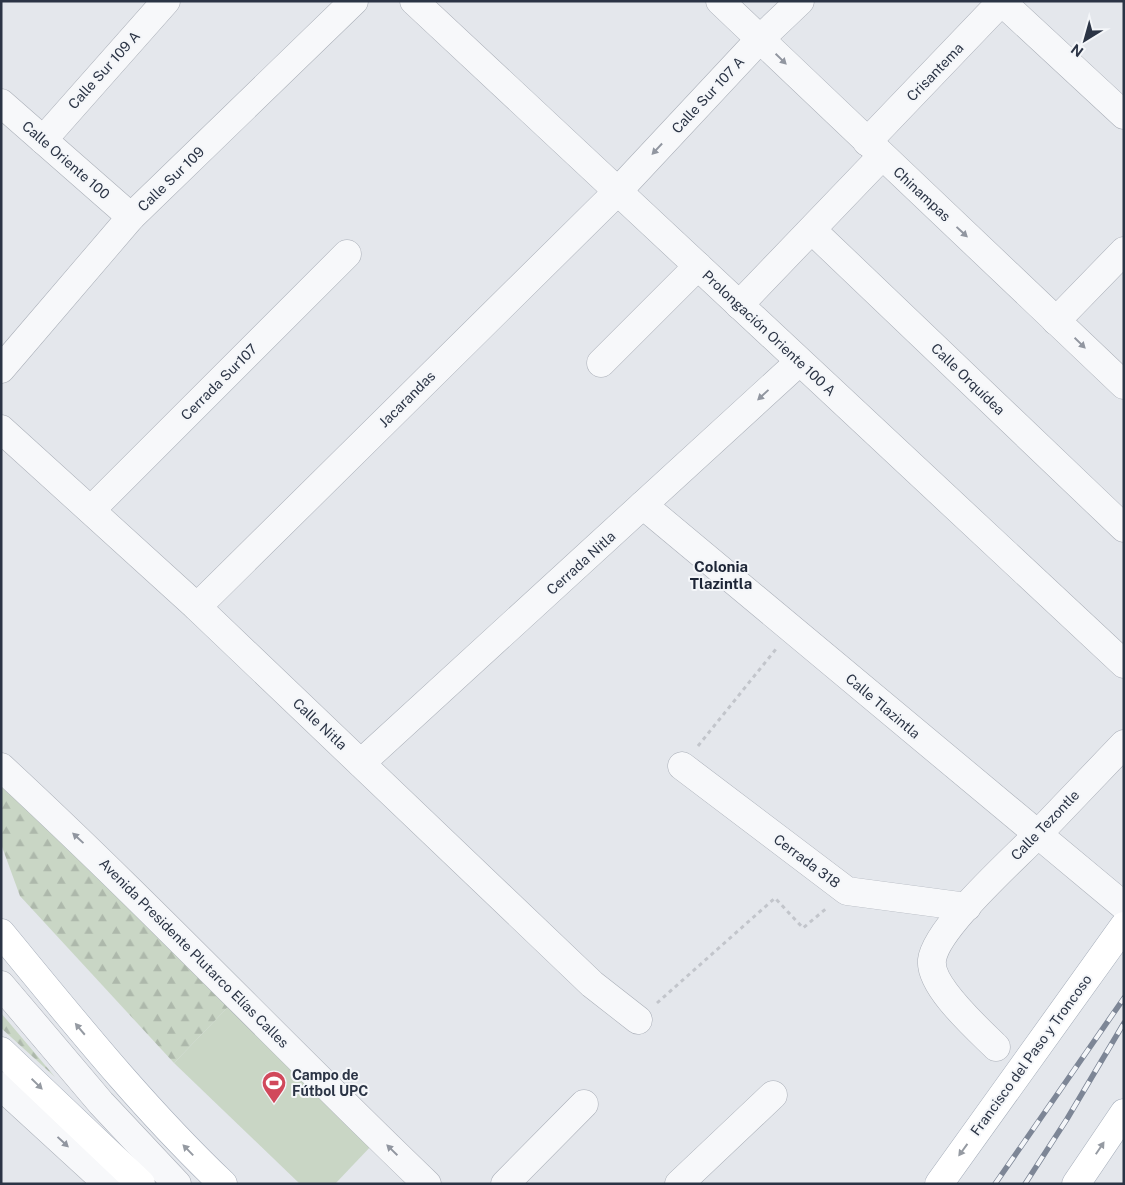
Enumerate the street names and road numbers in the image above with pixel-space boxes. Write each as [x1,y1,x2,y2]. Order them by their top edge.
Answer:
street label: Calle Sur 109 A [65,28,143,112]
street label: Crisantema [903,40,967,104]
street label: Calle Sur 107 A [668,53,748,137]
street label: Calle Oriente 100 [19,118,113,202]
street label: Calle Sur 109 [135,143,208,215]
street label: Chinampas [890,164,954,224]
street label: Prolongación Oriente 100 A [699,267,839,399]
street label: Calle Orquídea [928,340,1008,418]
street label: Cerrada Sur107 [178,341,260,423]
street label: Jacarandas [376,368,438,430]
street label: Cerrada Nitla [543,528,619,598]
street label: Calle Tlazintla [843,670,923,742]
street label: Calle Nitla [290,695,350,753]
street label: Calle Tezontle [1008,787,1082,863]
street label: Cerrada 318 [771,831,843,891]
street label: Avenida Presidente Plutarco Elías Calles [96,855,292,1051]
street label: Francisco del Paso y Troncoso [967,971,1095,1139]

